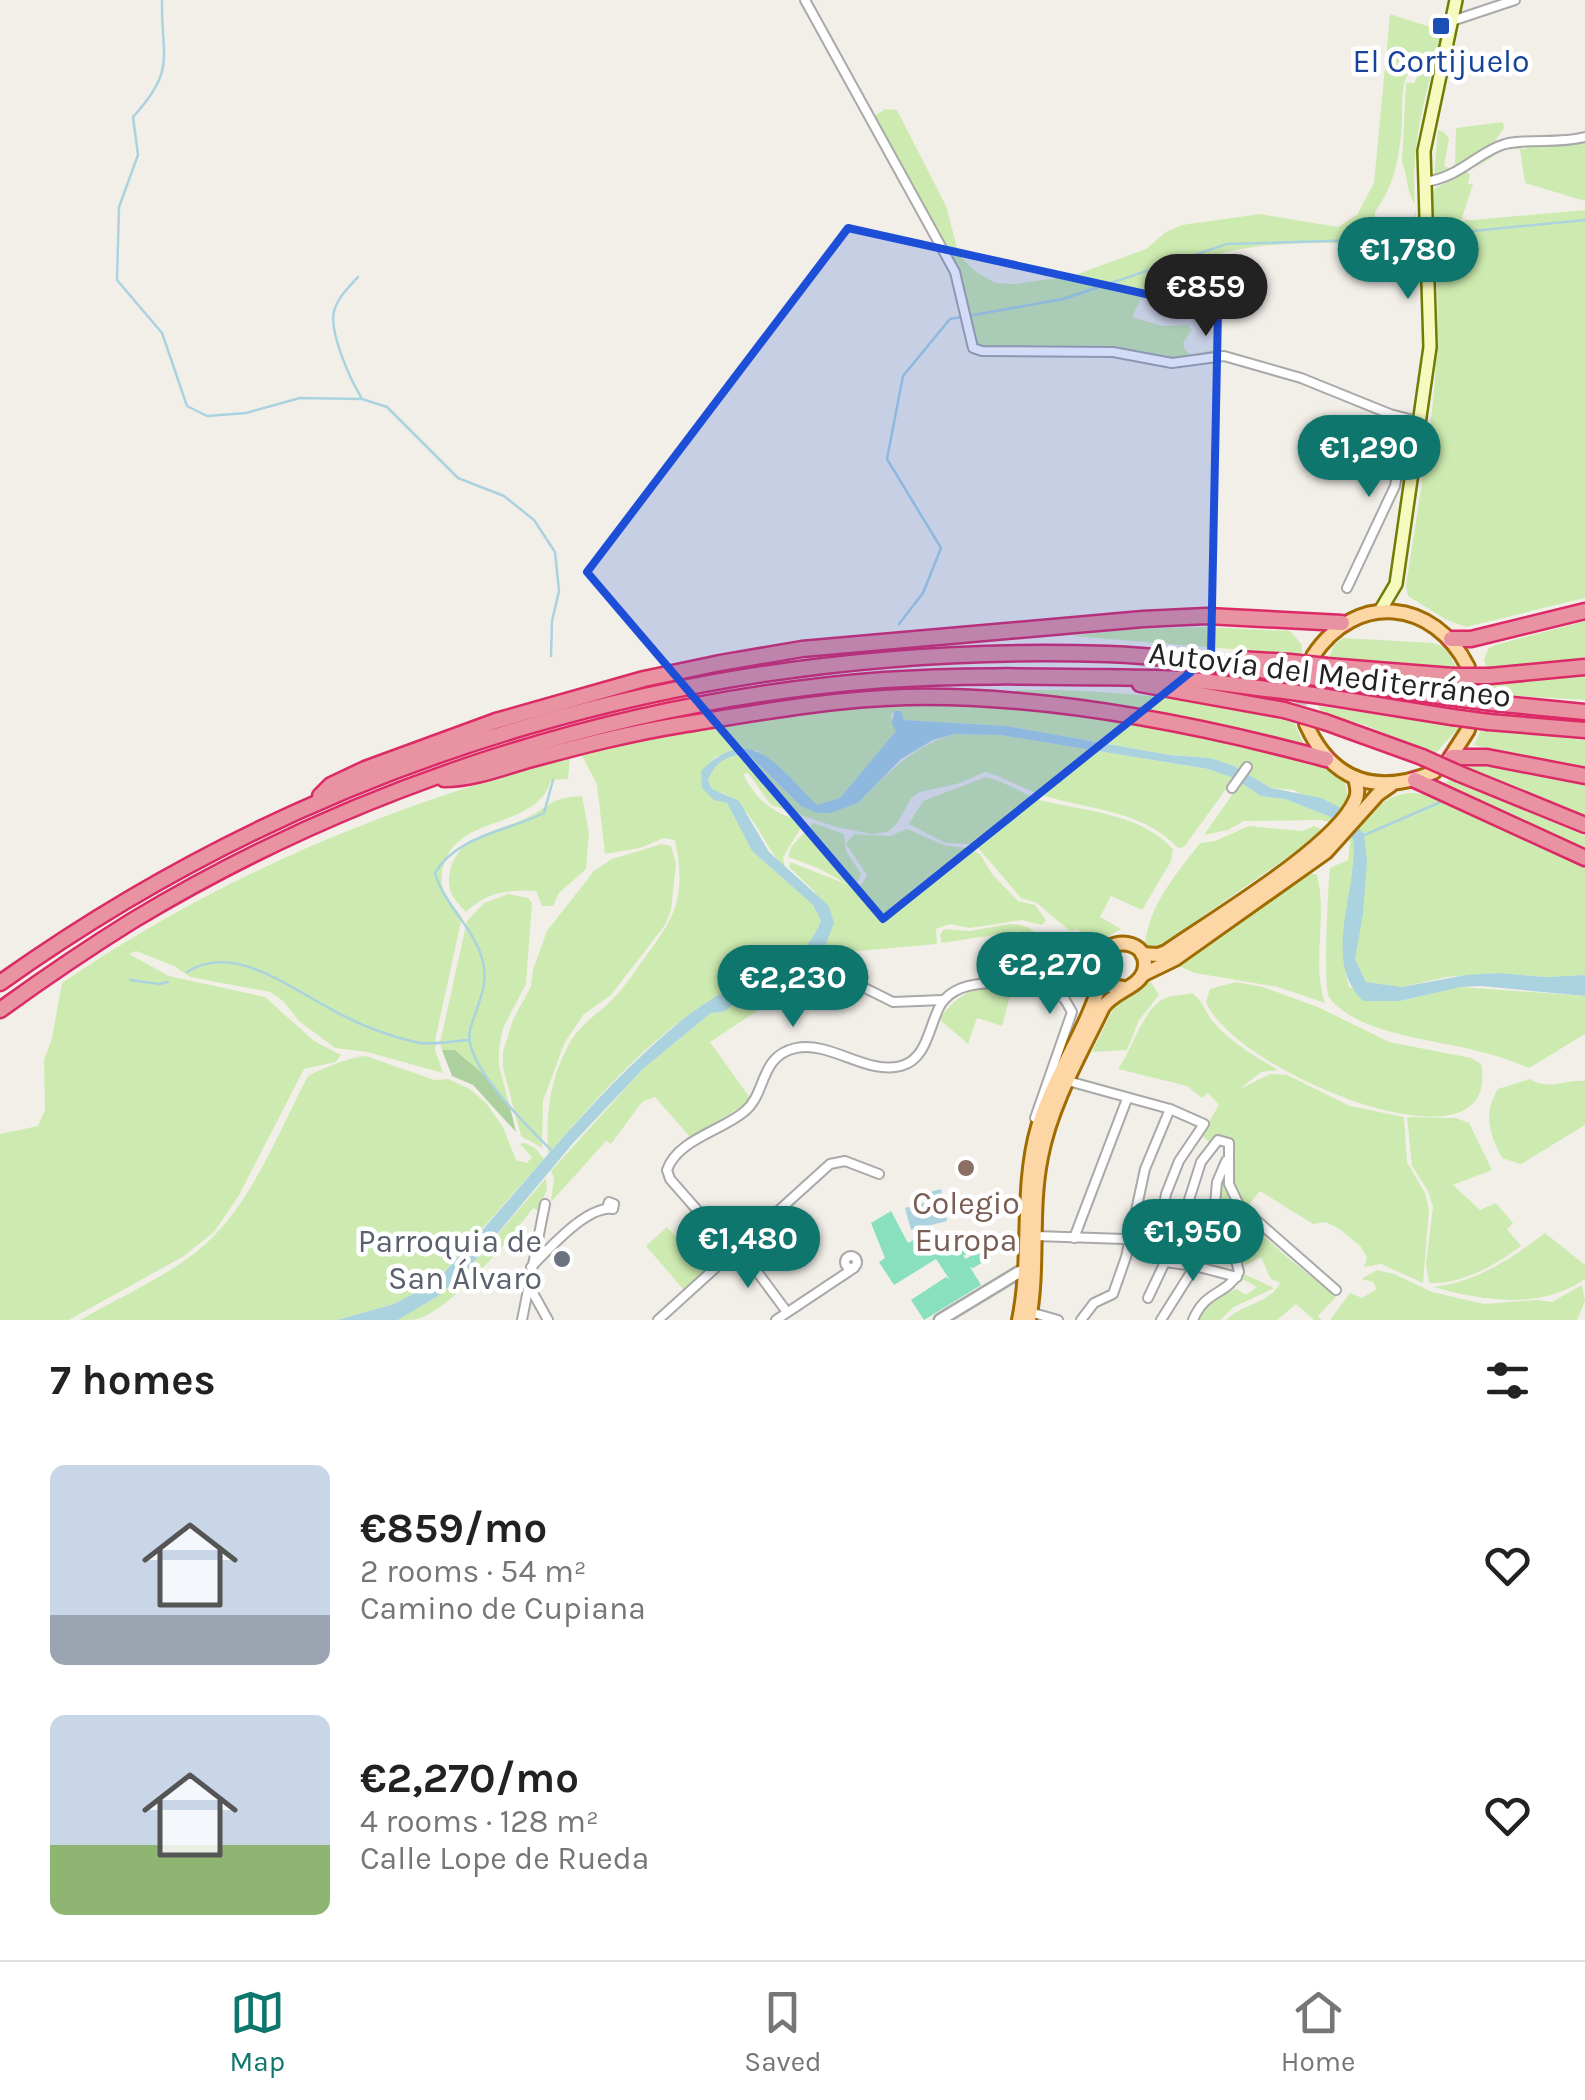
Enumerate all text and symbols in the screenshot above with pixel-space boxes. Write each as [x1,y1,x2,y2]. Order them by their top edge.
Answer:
marker: El Cortijuelo [1430,15,1452,37]
place label: El Cortijuelo [1352,43,1530,80]
pin: €1,780 [1327,217,1489,302]
text: €1,780 [1360,231,1456,268]
pin: €859 [1147,254,1265,339]
text: €859 [1166,268,1246,305]
pin: €1,290 [1288,415,1450,500]
text: €1,290 [1320,429,1418,466]
street label: Autovía del Mediterráneo [1147,634,1513,715]
pin: €2,270 [969,932,1131,1017]
pin: €2,230 [712,945,874,1030]
text: €2,270 [998,946,1102,983]
text: €2,230 [739,959,847,996]
marker: Colegio Europa [955,1157,977,1179]
place label: Colegio Europa [912,1185,1020,1259]
pin: €1,950 [1112,1199,1274,1284]
pin: €1,480 [667,1206,829,1291]
text: €1,950 [1144,1213,1242,1250]
text: €1,480 [698,1220,798,1257]
place label: Parroquia de San Álvaro [358,1223,542,1297]
marker: Parroquia de San Álvaro [551,1248,573,1270]
icon: filters [1480,1353,1535,1408]
text: 7 homes [50,1355,216,1405]
text: €859/mo [360,1503,547,1553]
icon: home [130,1505,250,1625]
icon: heart [1480,1538,1535,1593]
text: 2 rooms · 54 m² [360,1553,587,1590]
text: Camino de Cupiana [360,1590,646,1627]
text: €2,270/mo [360,1753,579,1803]
icon: home [130,1755,250,1875]
icon: heart [1480,1788,1535,1843]
text: 4 rooms · 128 m² [360,1803,599,1840]
text: Calle Lope de Rueda [360,1840,649,1877]
tab: Map [230,1985,285,2078]
tab: Saved [744,1985,822,2078]
tab: Home [1281,1985,1355,2078]

